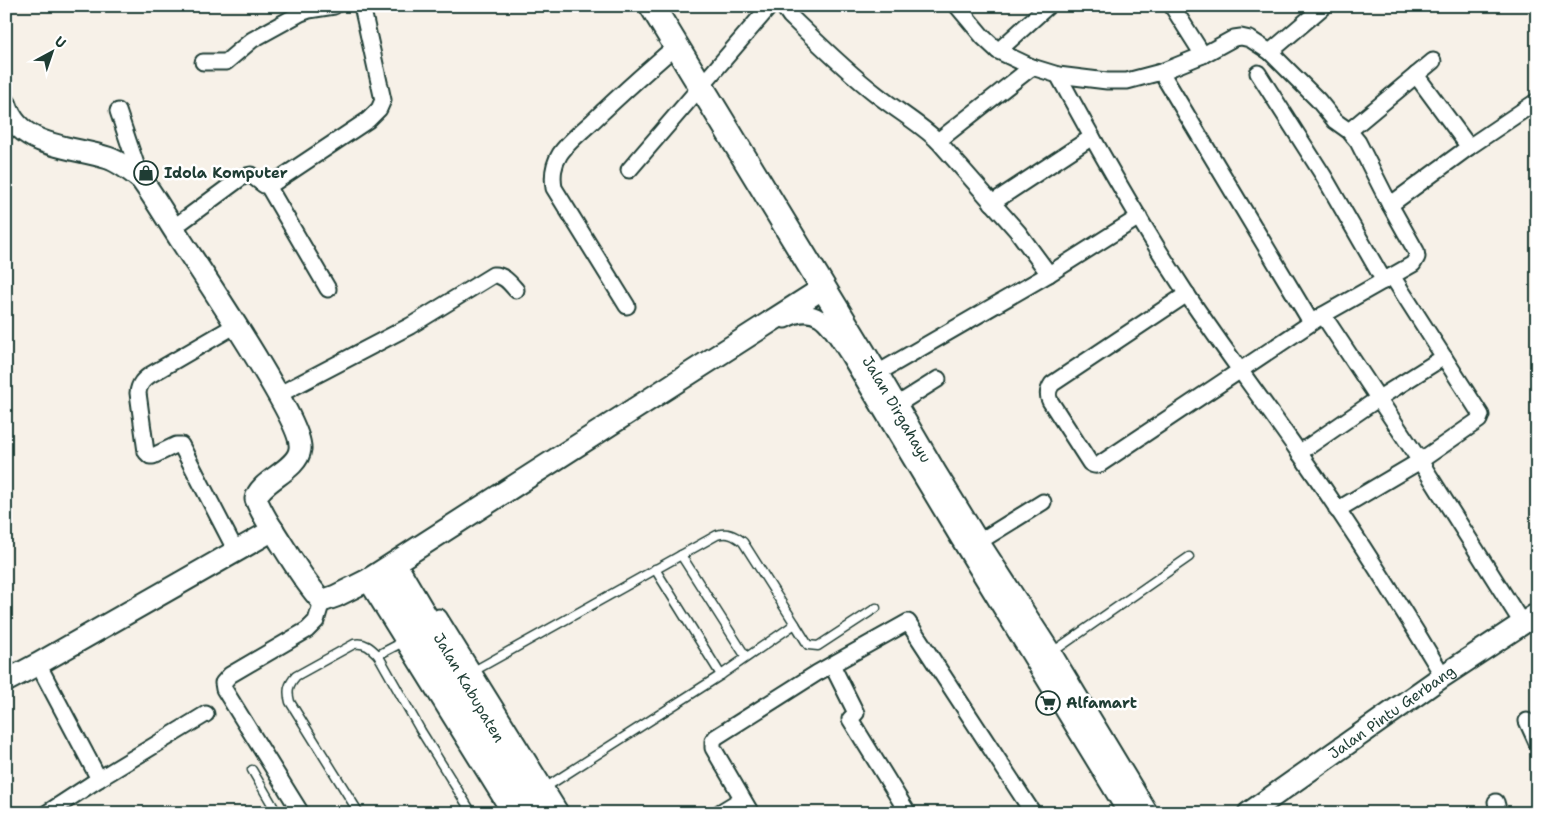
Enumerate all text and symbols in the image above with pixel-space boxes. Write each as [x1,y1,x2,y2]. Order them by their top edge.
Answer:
north arrow [28,28,78,78]
text: U [51,32,70,52]
shop icon: Idola Komputer [133,160,159,186]
place label: Idola Komputer [164,163,288,183]
street label: Jalan Dirgahayu [858,352,936,467]
street label: Jalan Kabupaten [429,629,509,746]
street label: Jalan Pintu Gerbang [1325,661,1459,764]
supermarket icon: Alfamart [1035,690,1061,716]
place label: Alfamart [1066,693,1137,713]

